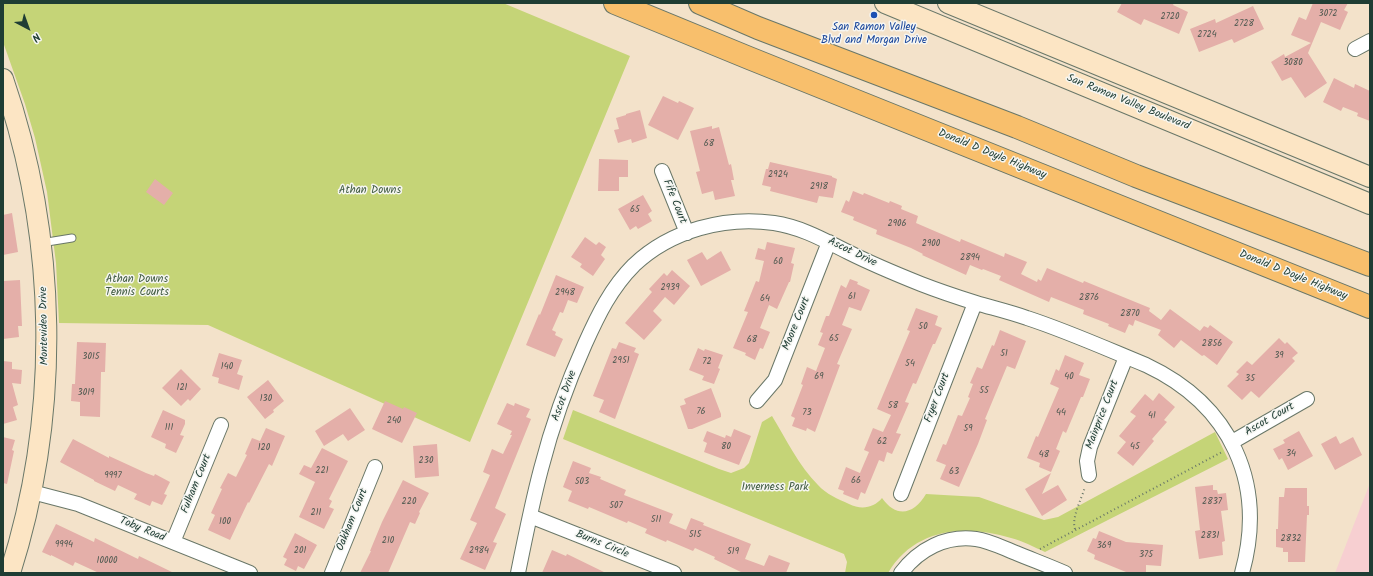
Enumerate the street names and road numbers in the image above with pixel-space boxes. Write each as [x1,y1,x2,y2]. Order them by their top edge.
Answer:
street label: San Ramon Valley Boulevard [1064,72,1192,134]
street label: Donald D Doyle Highway [936,127,1048,183]
street label: Fife Court [659,178,689,226]
street label: Ascot Drive [825,235,879,271]
street label: Donald D Doyle Highway [1237,248,1349,304]
street label: Montevideo Drive [38,287,52,365]
street label: Moore Court [780,295,814,353]
street label: Ascot Drive [550,369,580,423]
street label: Fryer Court [922,371,954,425]
street label: Mainprice Court [1084,379,1122,451]
street label: Ascot Court [1243,401,1297,439]
street label: Fulham Court [179,452,215,516]
street label: Oakham Court [335,487,371,553]
street label: Toby Road [117,515,167,545]
street label: Burns Circle [573,528,631,562]

